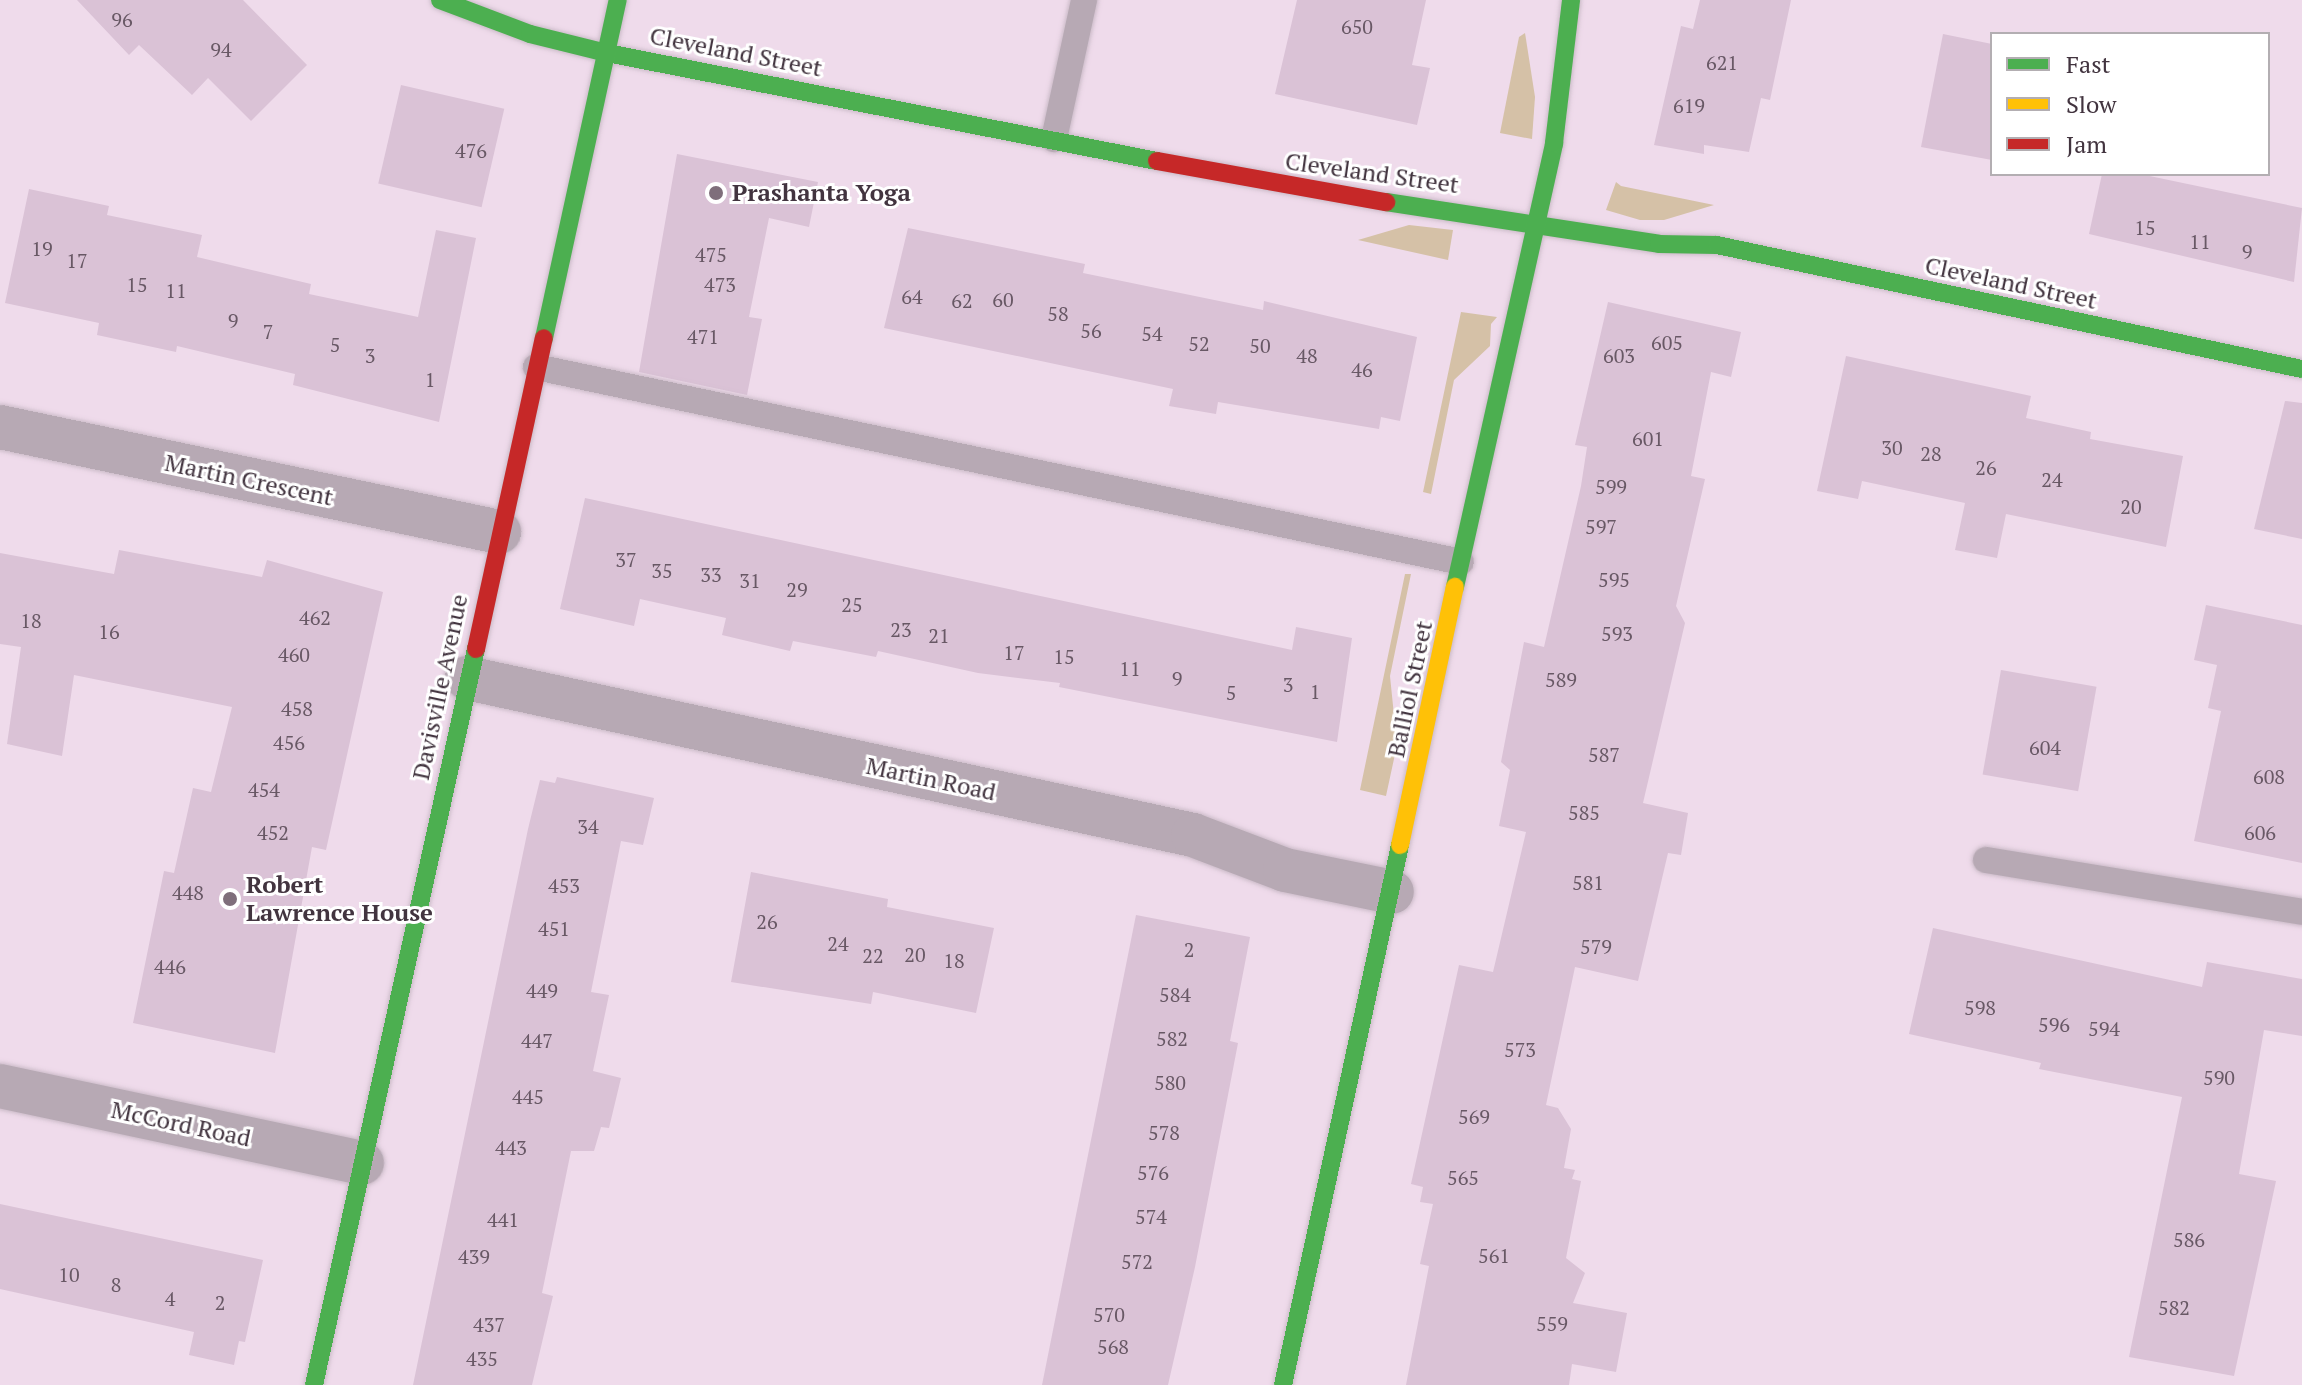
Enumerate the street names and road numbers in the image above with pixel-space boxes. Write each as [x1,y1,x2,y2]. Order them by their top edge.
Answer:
street label: Cleveland Street [647,21,825,83]
street label: Cleveland Street [1283,147,1461,199]
street label: Cleveland Street [1922,251,2100,315]
street label: Martin Crescent [162,448,336,512]
street label: Davisville Avenue [406,591,474,783]
street label: Balliol Street [1381,618,1439,760]
street label: Martin Road [863,751,999,807]
street label: McCord Road [109,1095,253,1153]

